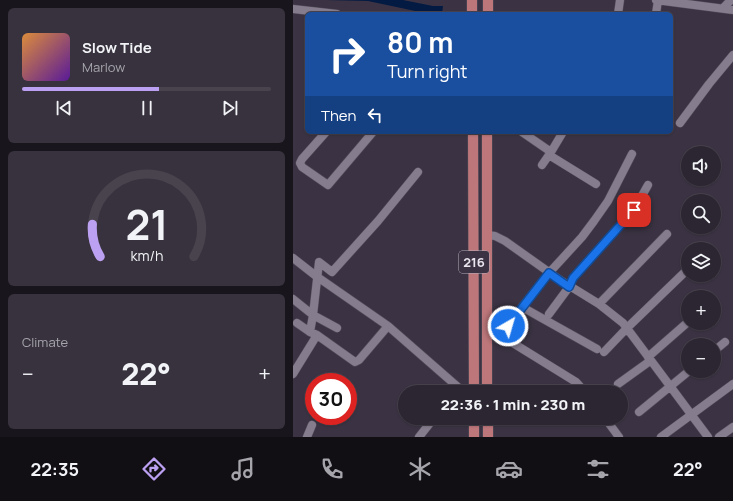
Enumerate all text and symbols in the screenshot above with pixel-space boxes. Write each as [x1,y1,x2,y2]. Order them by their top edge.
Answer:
text: 80 m [387,23,453,61]
icon: right [321,28,373,80]
text: Slow Tide [82,37,152,58]
text: Marlow [82,58,125,76]
text: Turn right [387,59,468,83]
icon: previous [53,97,75,119]
icon: pause [136,97,158,119]
icon: next [219,97,241,119]
icon: left [364,104,386,126]
text: Then [321,105,356,126]
map controls [681,146,721,378]
button: sound [681,146,721,186]
pin [617,193,651,227]
button: search [681,194,721,234]
text: 21 [125,195,168,251]
icon: arrive [623,199,645,221]
button: layers [681,242,721,282]
text: km/h [130,245,163,264]
road number: 216 [459,251,489,273]
button: + [681,290,721,330]
position arrow [487,305,529,347]
text: Climate [22,333,68,351]
button: − [681,338,721,378]
text: 22° [121,353,171,394]
text: − [22,359,34,389]
text: + [258,359,271,389]
speed limit sign: 30 [305,373,357,425]
text: 22:36 · 1 min · 230 m [441,394,585,415]
icon: directions [140,455,168,483]
icon: music [229,455,257,483]
icon: phone [318,455,346,483]
icon: climate [406,455,434,483]
icon: car [495,455,523,483]
icon: filters [584,455,612,483]
text: 22:35 [30,457,79,481]
text: 22° [673,457,703,481]

